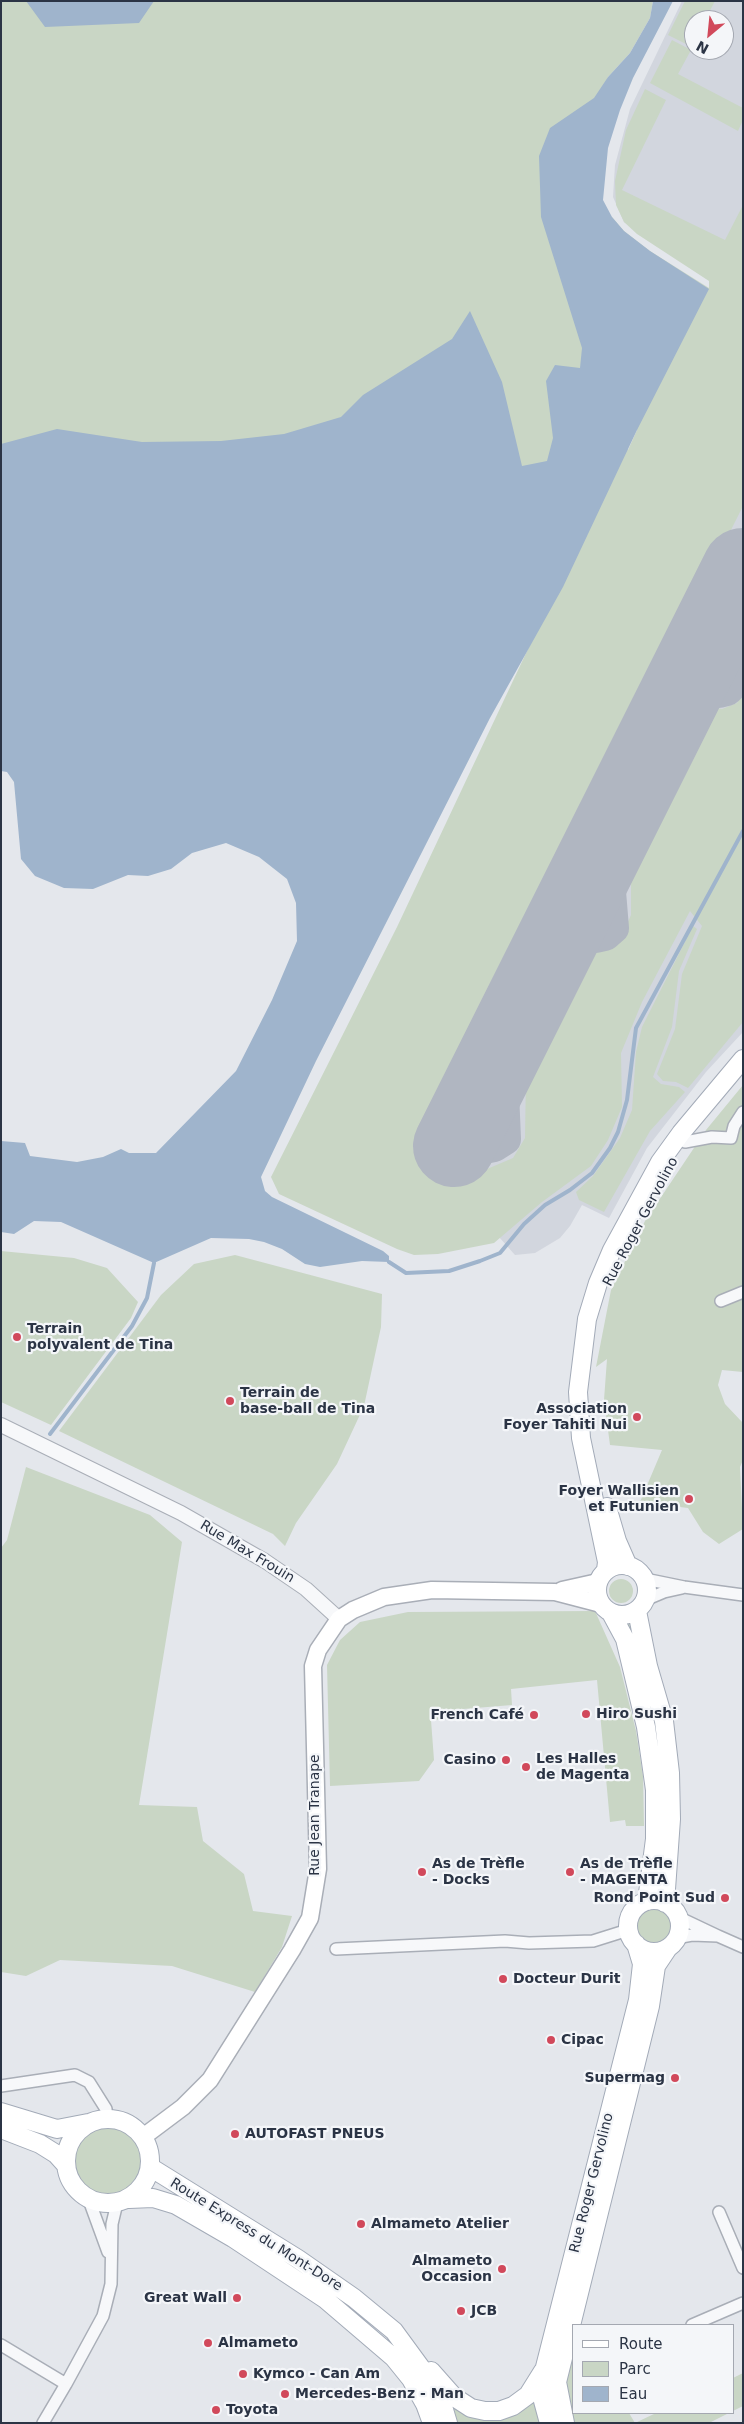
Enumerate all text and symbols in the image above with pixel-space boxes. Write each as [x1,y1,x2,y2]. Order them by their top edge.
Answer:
north arrow [684,10,734,60]
text: N [693,38,711,57]
street label: Rue Roger Gervolino [600,1155,682,1289]
place label: Terrain polyvalent de Tina [27,1321,173,1354]
marker: Terrain polyvalent de Tina [11,1331,23,1343]
place label: Terrain de base-ball de Tina [240,1385,375,1418]
marker: Terrain de base-ball de Tina [224,1395,236,1407]
place label: Association Foyer Tahiti Nui [503,1401,627,1434]
marker: Association Foyer Tahiti Nui [631,1411,643,1423]
place label: Foyer Wallisien et Futunien [559,1483,679,1515]
marker: Foyer Wallisien et Futunien [683,1493,695,1505]
street label: Rue Max Frouin [197,1517,297,1587]
place label: Hiro Sushi [596,1706,677,1722]
place label: French Café [431,1707,524,1723]
marker: Hiro Sushi [580,1708,592,1720]
marker: French Café [528,1709,540,1721]
place label: Les Halles de Magenta [536,1751,629,1784]
place label: Casino [444,1752,496,1768]
street label: Rue Jean Tranape [307,1754,323,1876]
marker: Casino [500,1754,512,1766]
marker: Les Halles de Magenta [520,1761,532,1773]
place label: As de Trèfle - Docks [432,1856,525,1888]
place label: As de Trèfle - MAGENTA [580,1856,673,1888]
marker: As de Trèfle - Docks [416,1866,428,1878]
marker: As de Trèfle - MAGENTA [564,1866,576,1878]
place label: Rond Point Sud [593,1890,715,1906]
marker: Rond Point Sud [719,1892,731,1904]
place label: Docteur Durit [513,1971,620,1987]
marker: Docteur Durit [497,1973,509,1985]
place label: Cipac [561,2032,604,2048]
marker: Cipac [545,2034,557,2046]
place label: Supermag [584,2070,665,2086]
marker: Supermag [669,2072,681,2084]
street label: Rue Roger Gervolino [566,2111,618,2255]
place label: AUTOFAST PNEUS [245,2126,385,2142]
marker: AUTOFAST PNEUS [229,2128,241,2140]
street label: Route Express du Mont-Dore [167,2175,345,2295]
place label: Almameto Atelier [371,2216,509,2232]
marker: Almameto Atelier [355,2218,367,2230]
place label: Almameto Occasion [412,2253,492,2286]
marker: Almameto Occasion [496,2263,508,2275]
place label: Great Wall [144,2290,227,2306]
marker: Great Wall [231,2292,243,2304]
place label: JCB [471,2303,497,2319]
marker: JCB [455,2305,467,2317]
legend [572,2324,734,2414]
place label: Almameto [218,2335,298,2351]
text: Route [619,2335,663,2353]
marker: Almameto [202,2337,214,2349]
text: Parc [619,2360,651,2378]
place label: Kymco - Can Am [253,2366,380,2382]
marker: Kymco - Can Am [237,2368,249,2380]
text: Eau [619,2385,647,2403]
place label: Mercedes-Benz - Man [295,2386,464,2402]
marker: Mercedes-Benz - Man [279,2388,291,2400]
place label: Toyota [226,2402,278,2418]
marker: Toyota [210,2404,222,2416]

